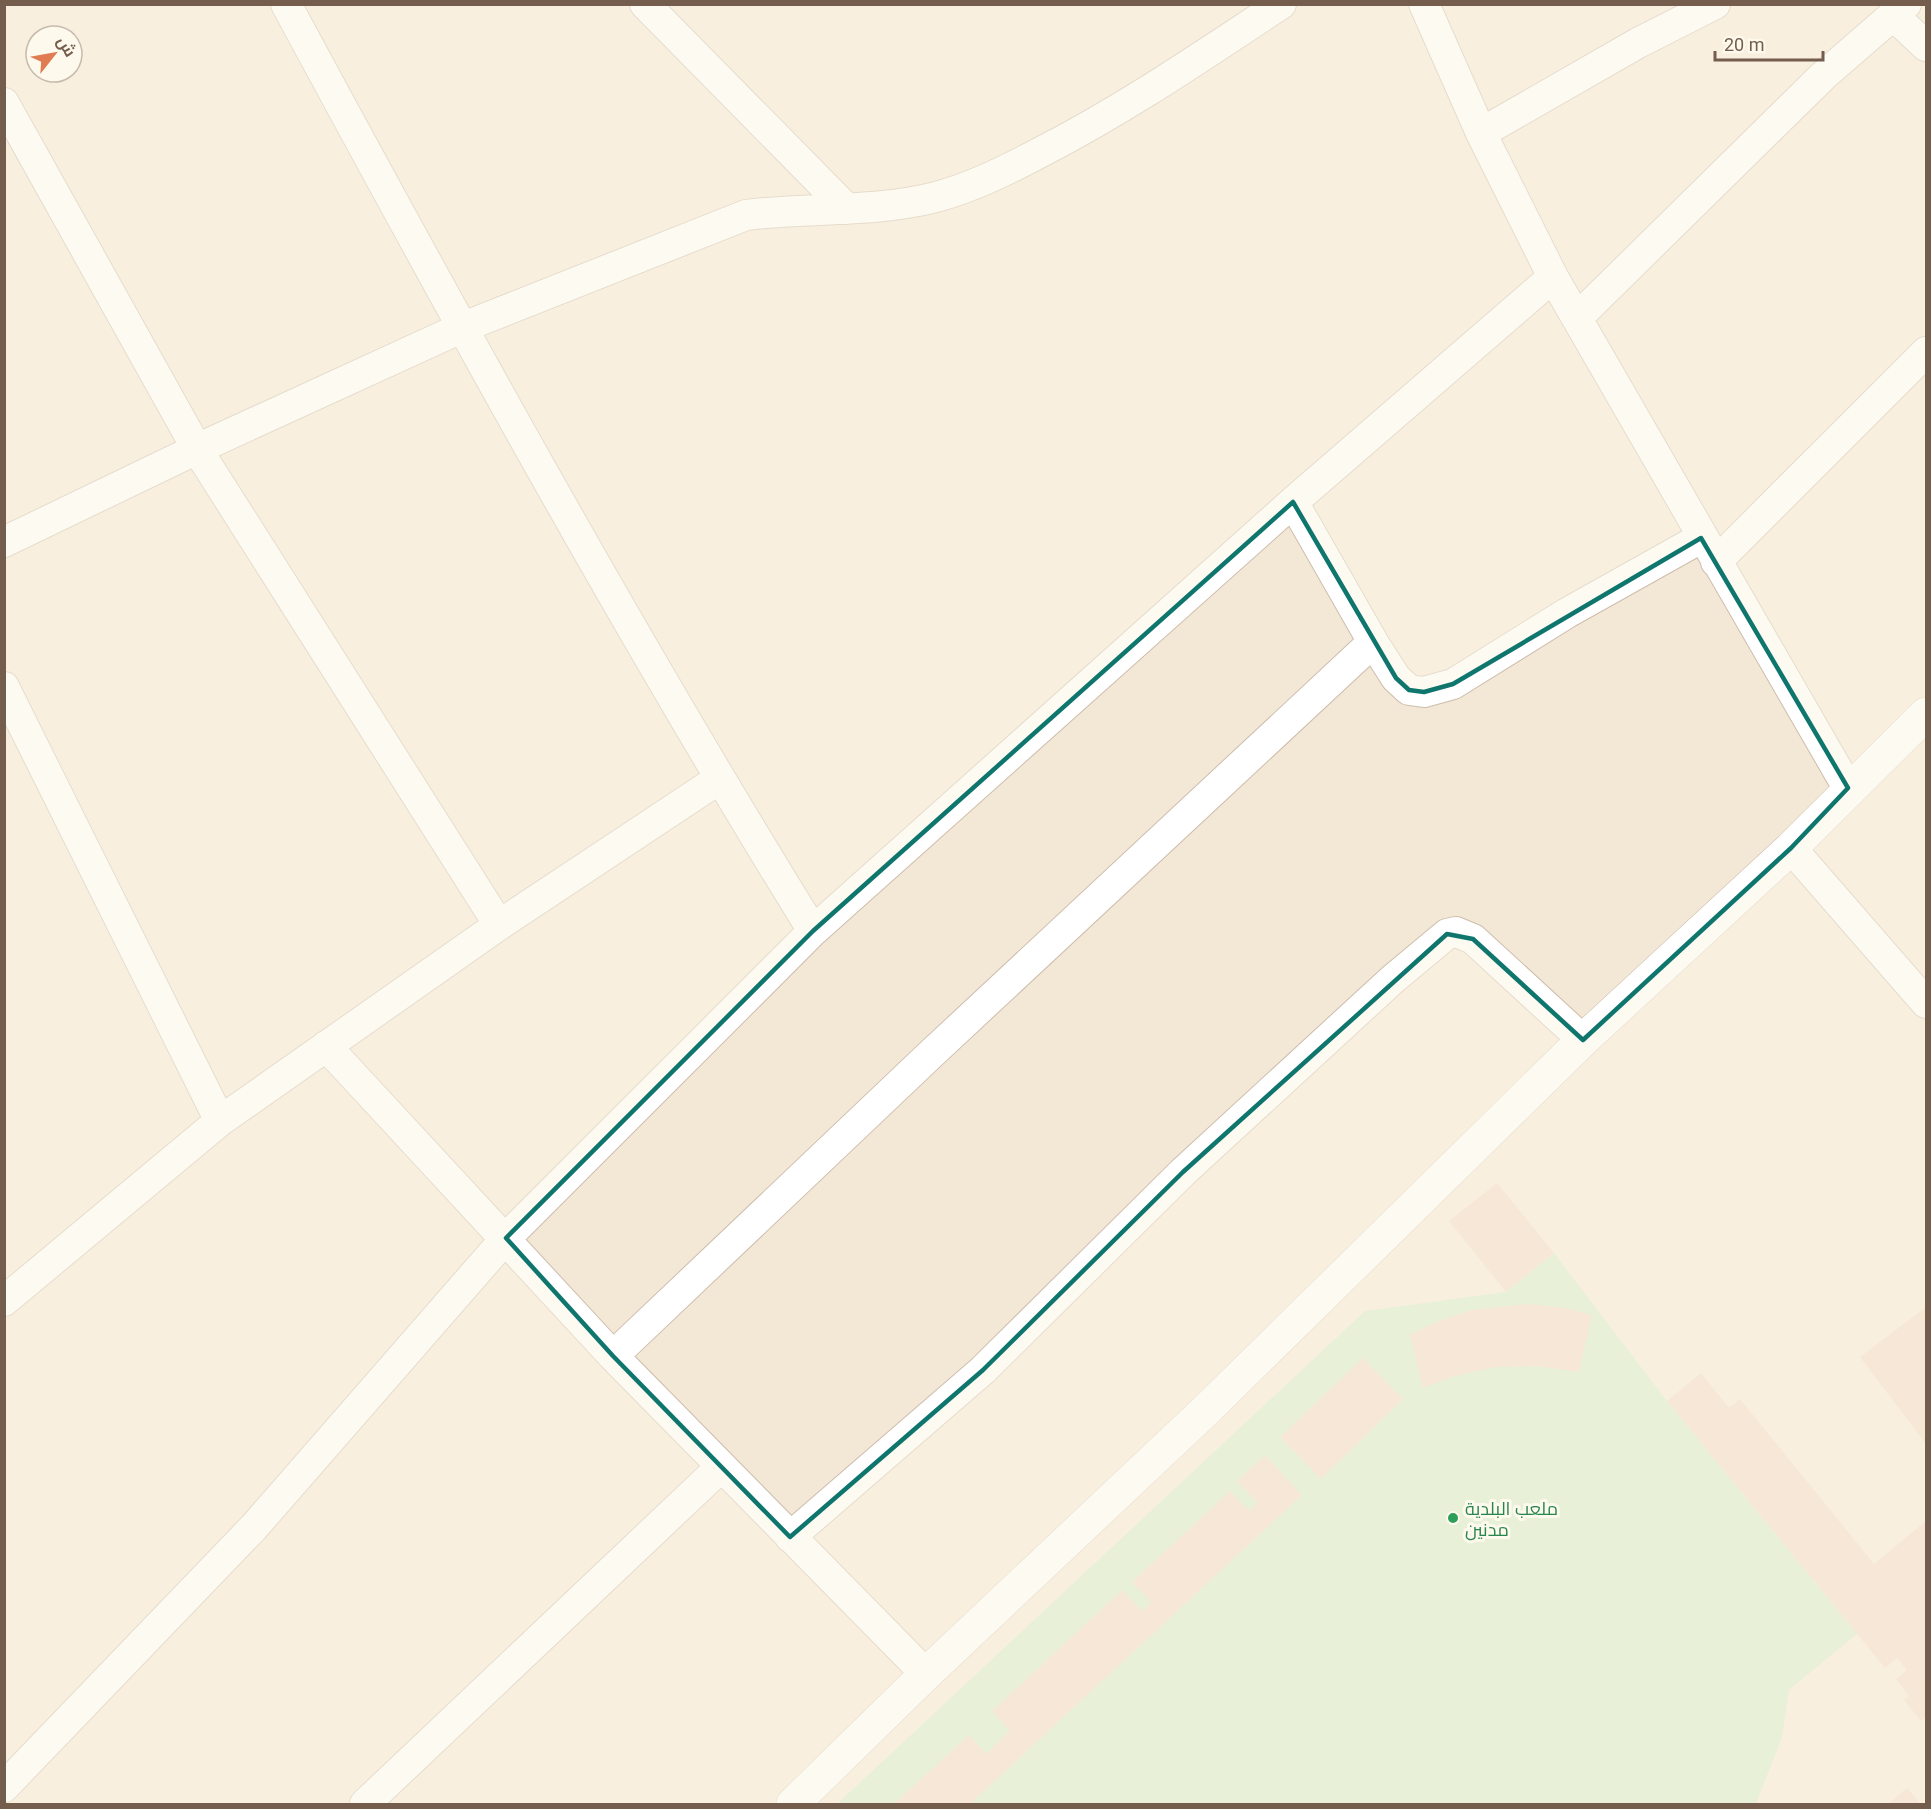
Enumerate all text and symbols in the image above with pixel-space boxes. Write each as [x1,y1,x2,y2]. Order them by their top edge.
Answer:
north arrow [24,24,84,84]
scale bar [1715,24,1823,62]
text: ش [53,33,80,60]
text: 20 m [1724,34,1764,55]
place label: ملعب البلدية مدنين [1465,1498,1558,1541]
marker: ملعب البلدية مدنين [1446,1511,1460,1525]

